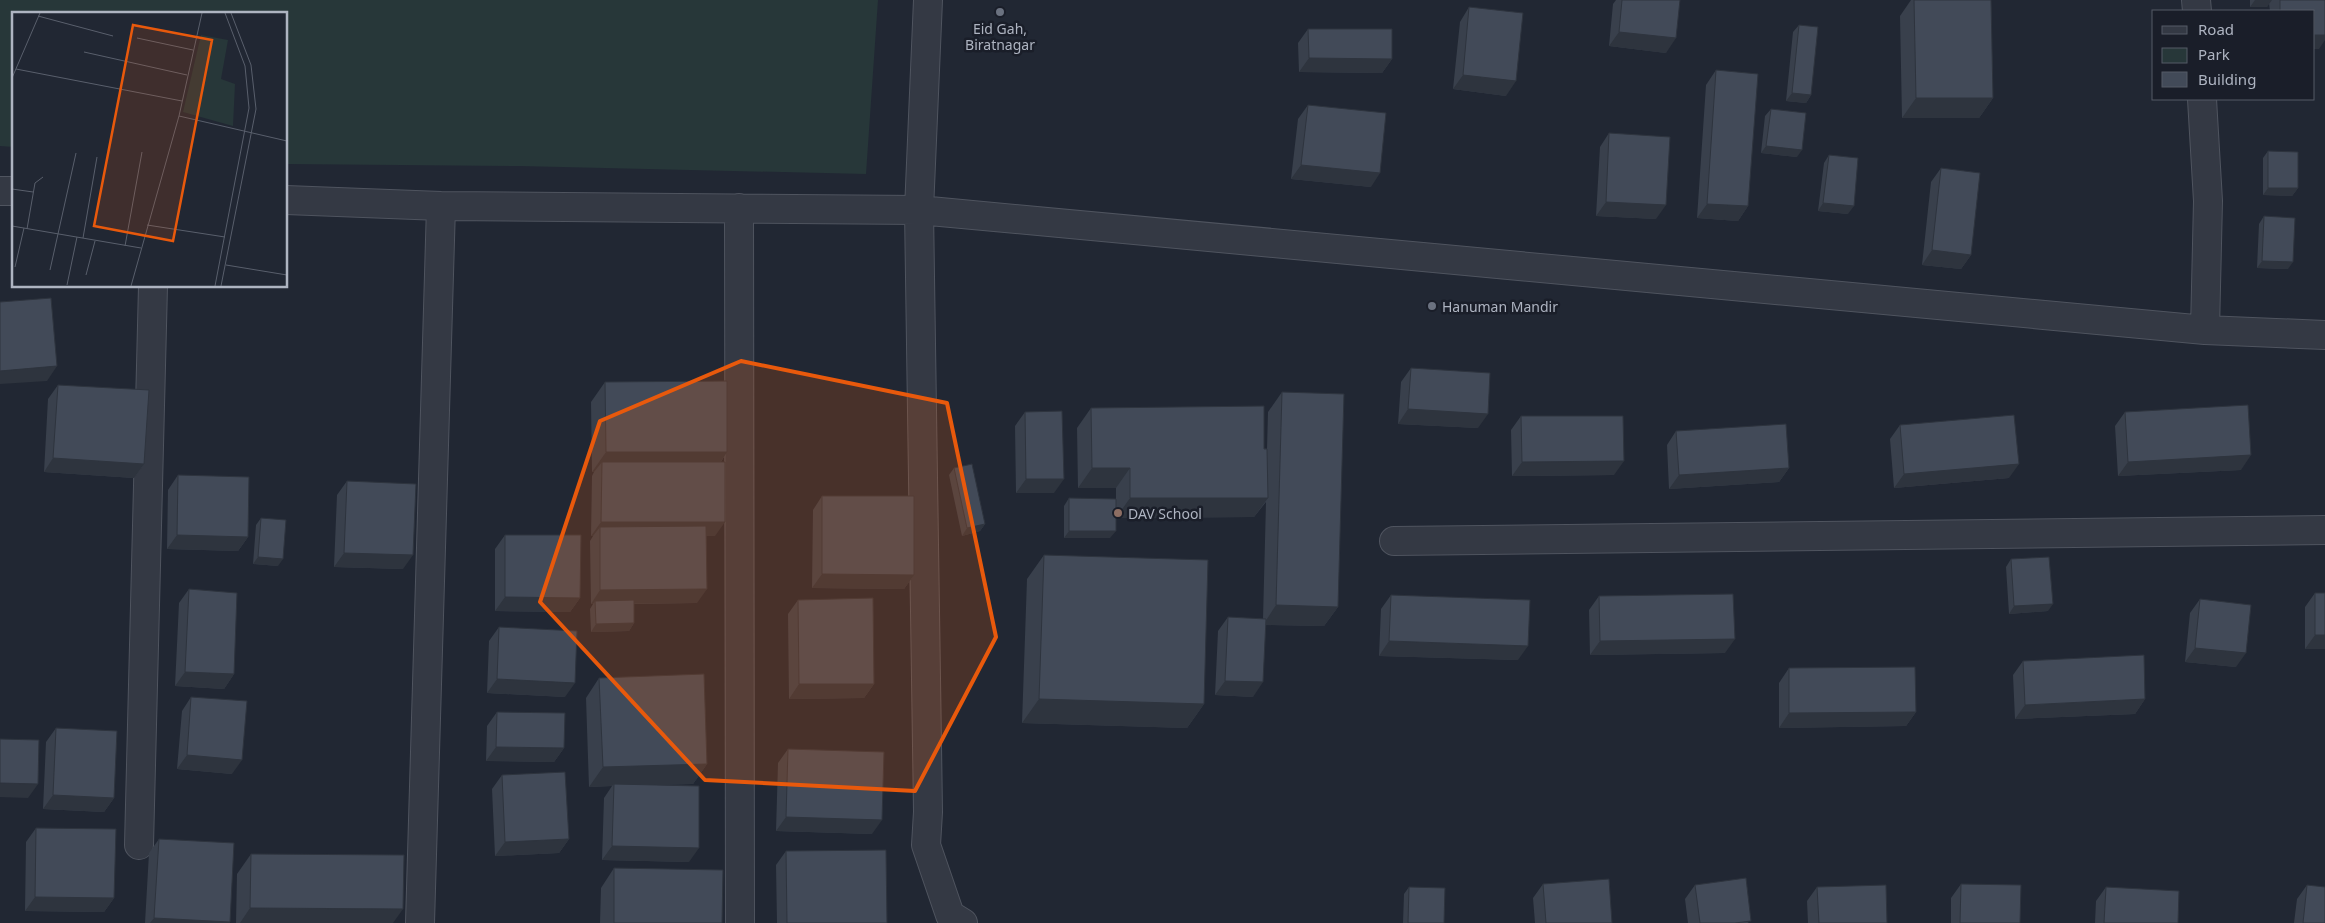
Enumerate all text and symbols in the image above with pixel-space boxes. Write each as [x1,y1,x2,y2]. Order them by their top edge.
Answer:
marker: Eid Gah, Biratnagar [994,6,1006,18]
legend [2152,10,2315,100]
inset map [12,12,288,288]
place label: Eid Gah, Biratnagar [965,19,1035,54]
text: Road [2198,19,2234,39]
text: Park [2198,44,2230,64]
text: Building [2198,69,2256,89]
place label: Hanuman Mandir [1442,297,1558,316]
marker: Hanuman Mandir [1426,300,1438,312]
place label: DAV School [1128,504,1202,523]
marker: DAV School [1112,507,1124,519]

